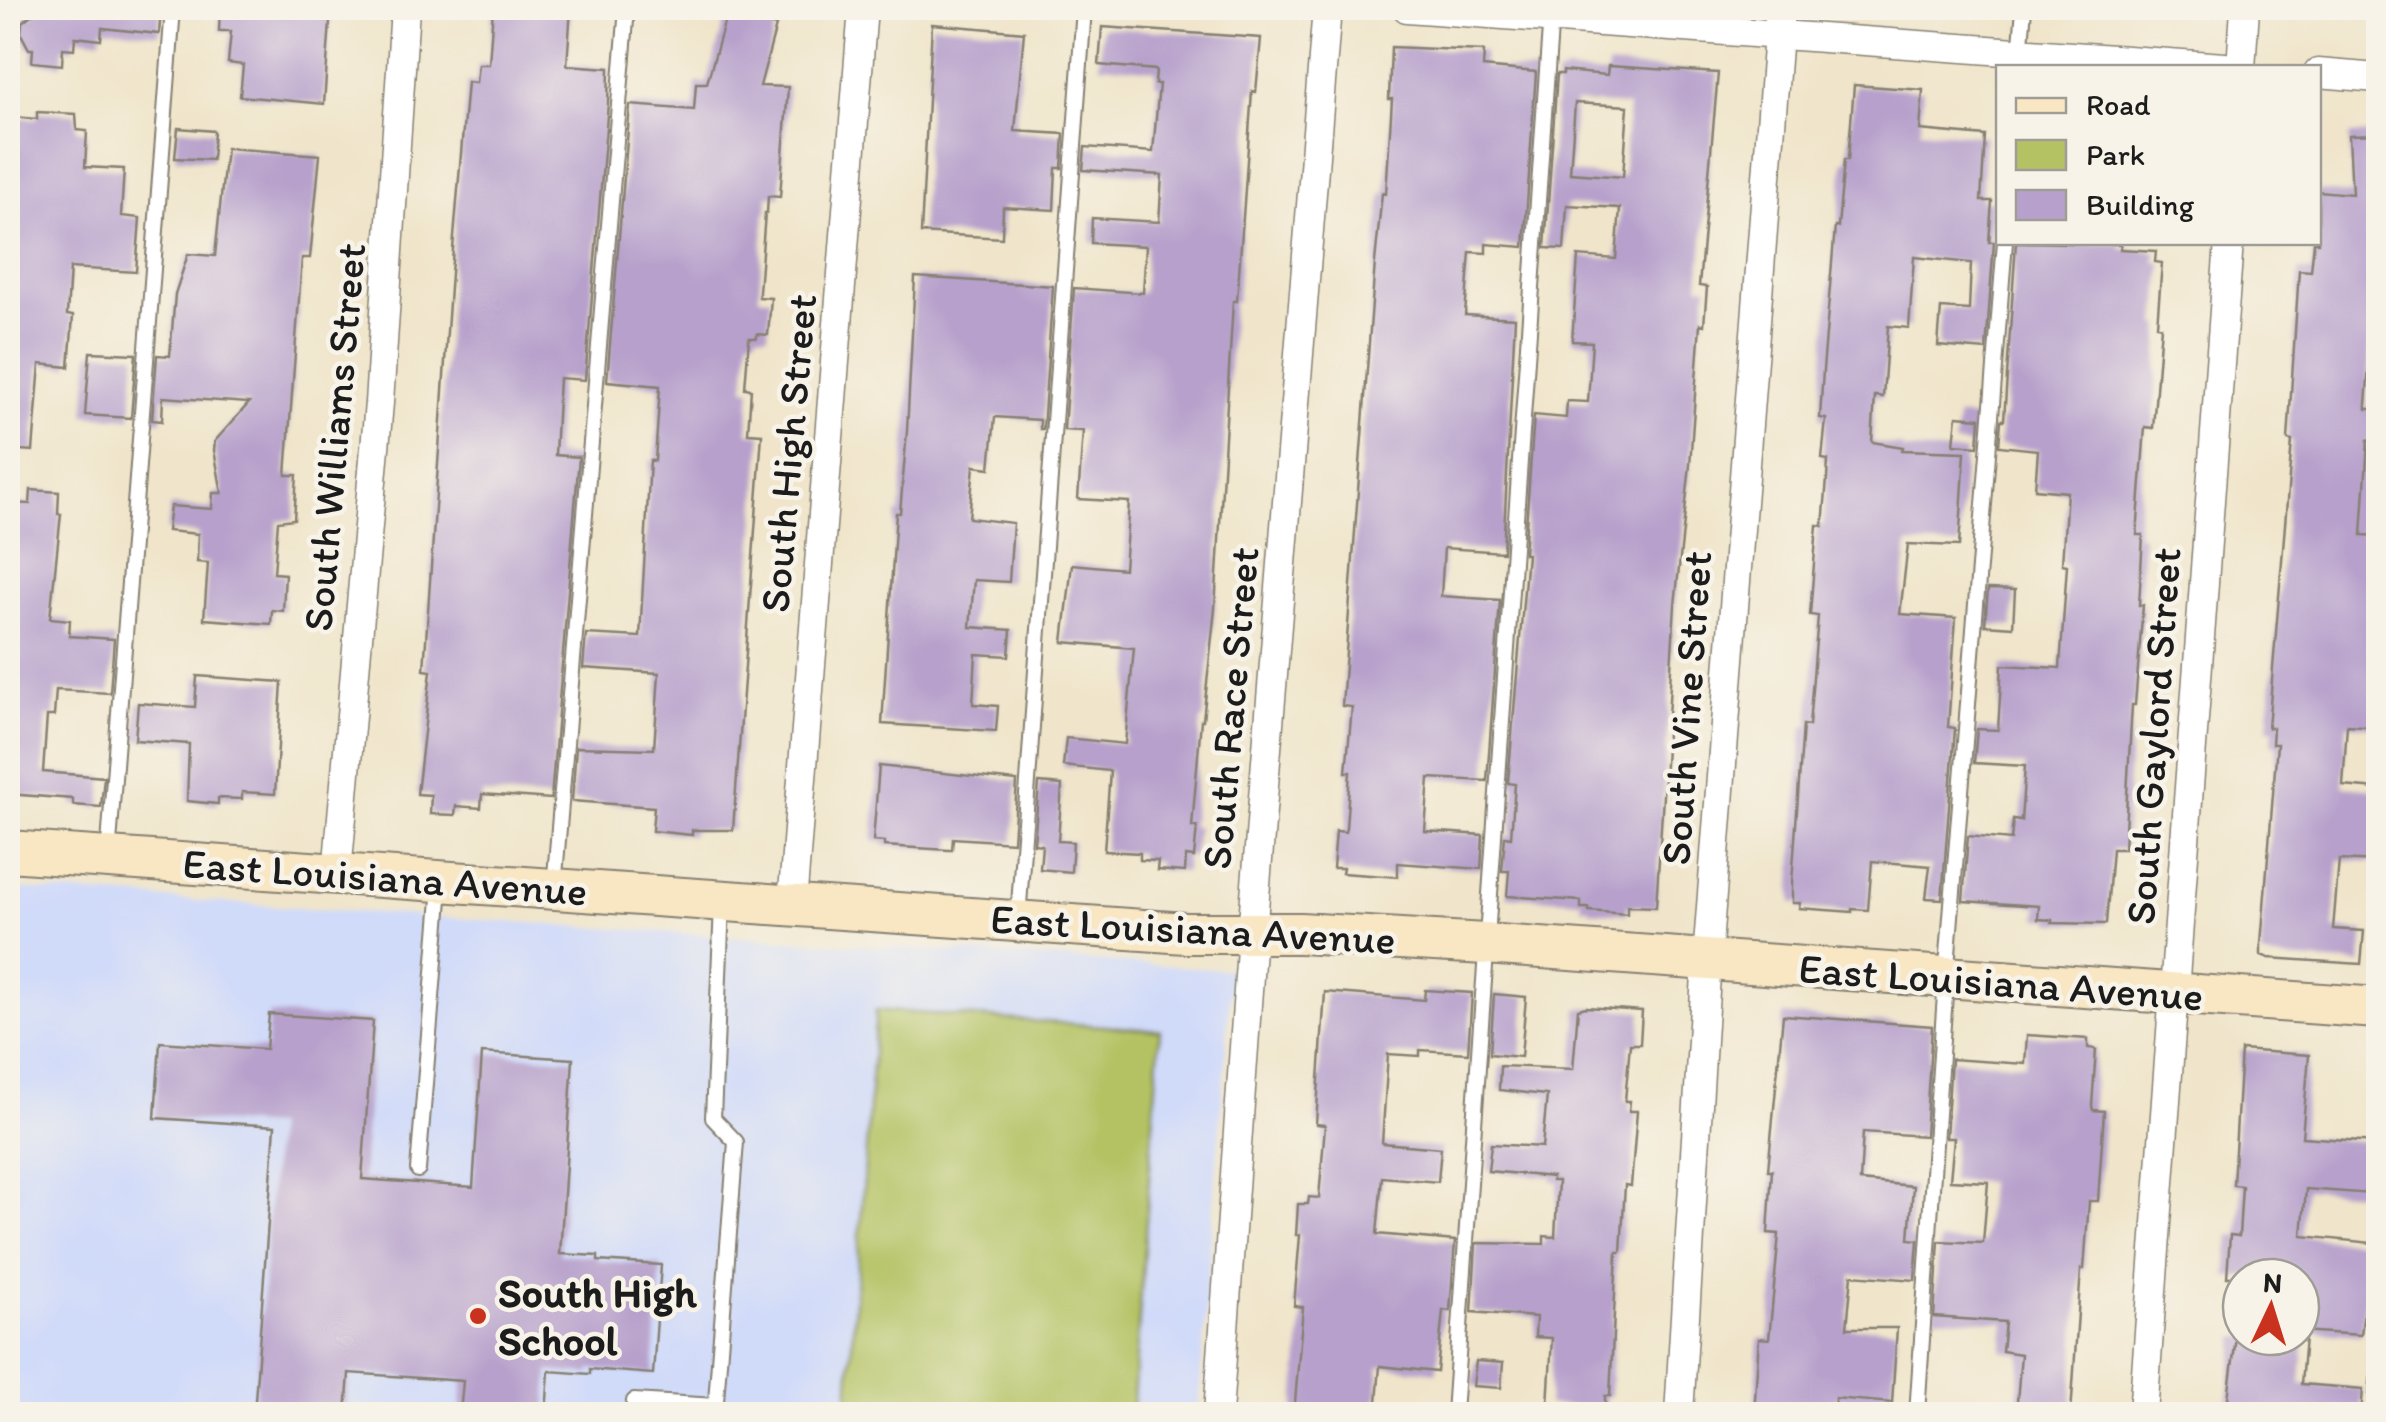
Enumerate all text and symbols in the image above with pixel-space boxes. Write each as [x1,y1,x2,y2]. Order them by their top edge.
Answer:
legend [1996,65,2321,245]
text: Road [2086,86,2151,123]
text: Park [2086,136,2145,173]
text: Building [2086,186,2195,223]
street label: South Williams Street [292,241,376,633]
street label: South High Street [749,291,827,615]
street label: South Race Street [1191,545,1269,871]
street label: South Gaylord Street [2114,546,2192,926]
street label: South Vine Street [1650,549,1722,867]
street label: East Louisiana Avenue [181,837,589,917]
street label: East Louisiana Avenue [989,893,1397,965]
street label: East Louisiana Avenue [1797,942,2205,1022]
north arrow [2221,1257,2321,1357]
text: N [2262,1264,2283,1300]
place label: South High School [498,1267,697,1366]
marker: South High School [467,1305,489,1327]

